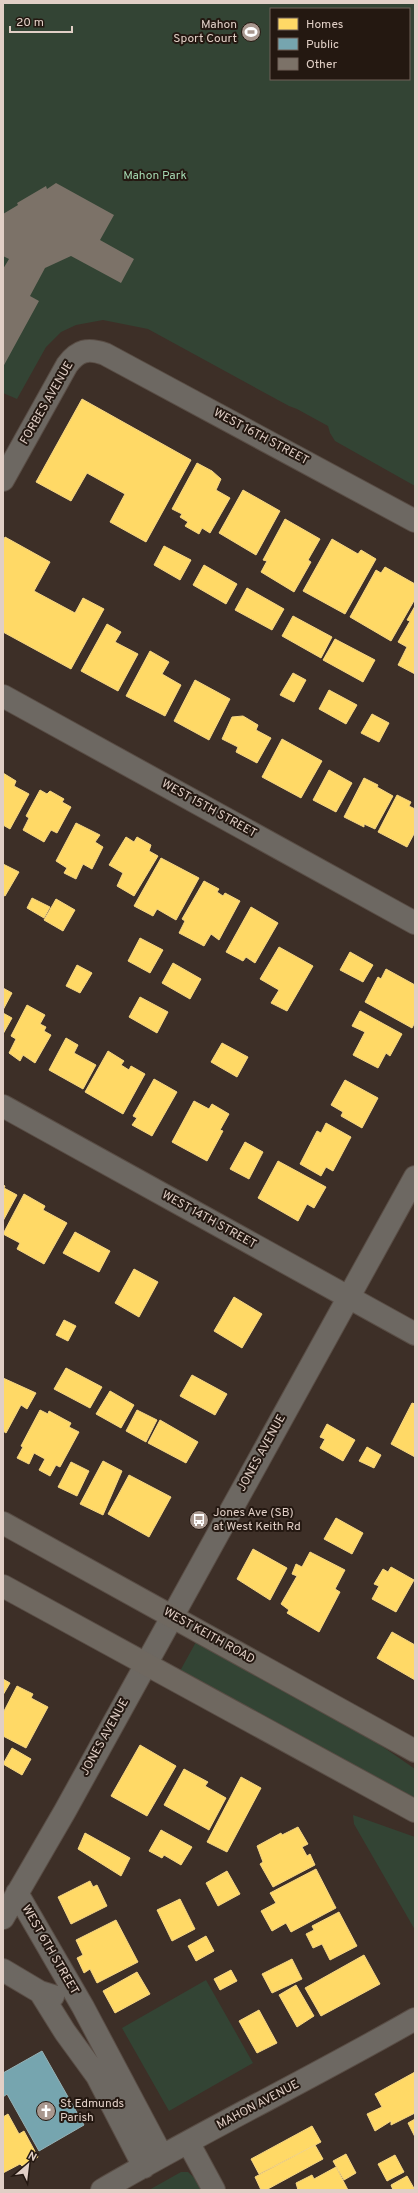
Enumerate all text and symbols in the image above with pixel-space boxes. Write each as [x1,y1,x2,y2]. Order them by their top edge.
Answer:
scale bar [10,8,72,34]
legend [270,8,410,80]
text: 20 m [16,15,44,31]
place label: Mahon Sport Court [173,17,237,47]
text: Homes [306,17,343,33]
sports icon: Mahon Sport Court [240,21,262,43]
text: Public [306,37,339,53]
text: Other [306,57,338,73]
park label: Mahon Park [123,168,187,184]
street label: FORBES AVENUE [17,358,77,448]
street label: WEST 16TH STREET [211,405,311,469]
street label: WEST 15TH STREET [159,776,259,842]
street label: WEST 14TH STREET [159,1187,259,1253]
street label: JONES AVENUE [234,1411,290,1495]
place label: Jones Ave (SB) at West Keith Rd [213,1505,301,1535]
bus stop icon: Jones Ave (SB) at West Keith Rd [188,1509,210,1531]
street label: WEST KEITH ROAD [160,1604,258,1668]
street label: JONES AVENUE [77,1695,133,1779]
street label: WEST 6TH STREET [18,1902,82,1998]
street label: MAHON AVENUE [214,2077,302,2133]
place label: St Edmunds Parish [60,2096,124,2126]
church icon: St Edmunds Parish [35,2100,57,2122]
north arrow [8,2145,48,2185]
text: N [25,2149,39,2165]

